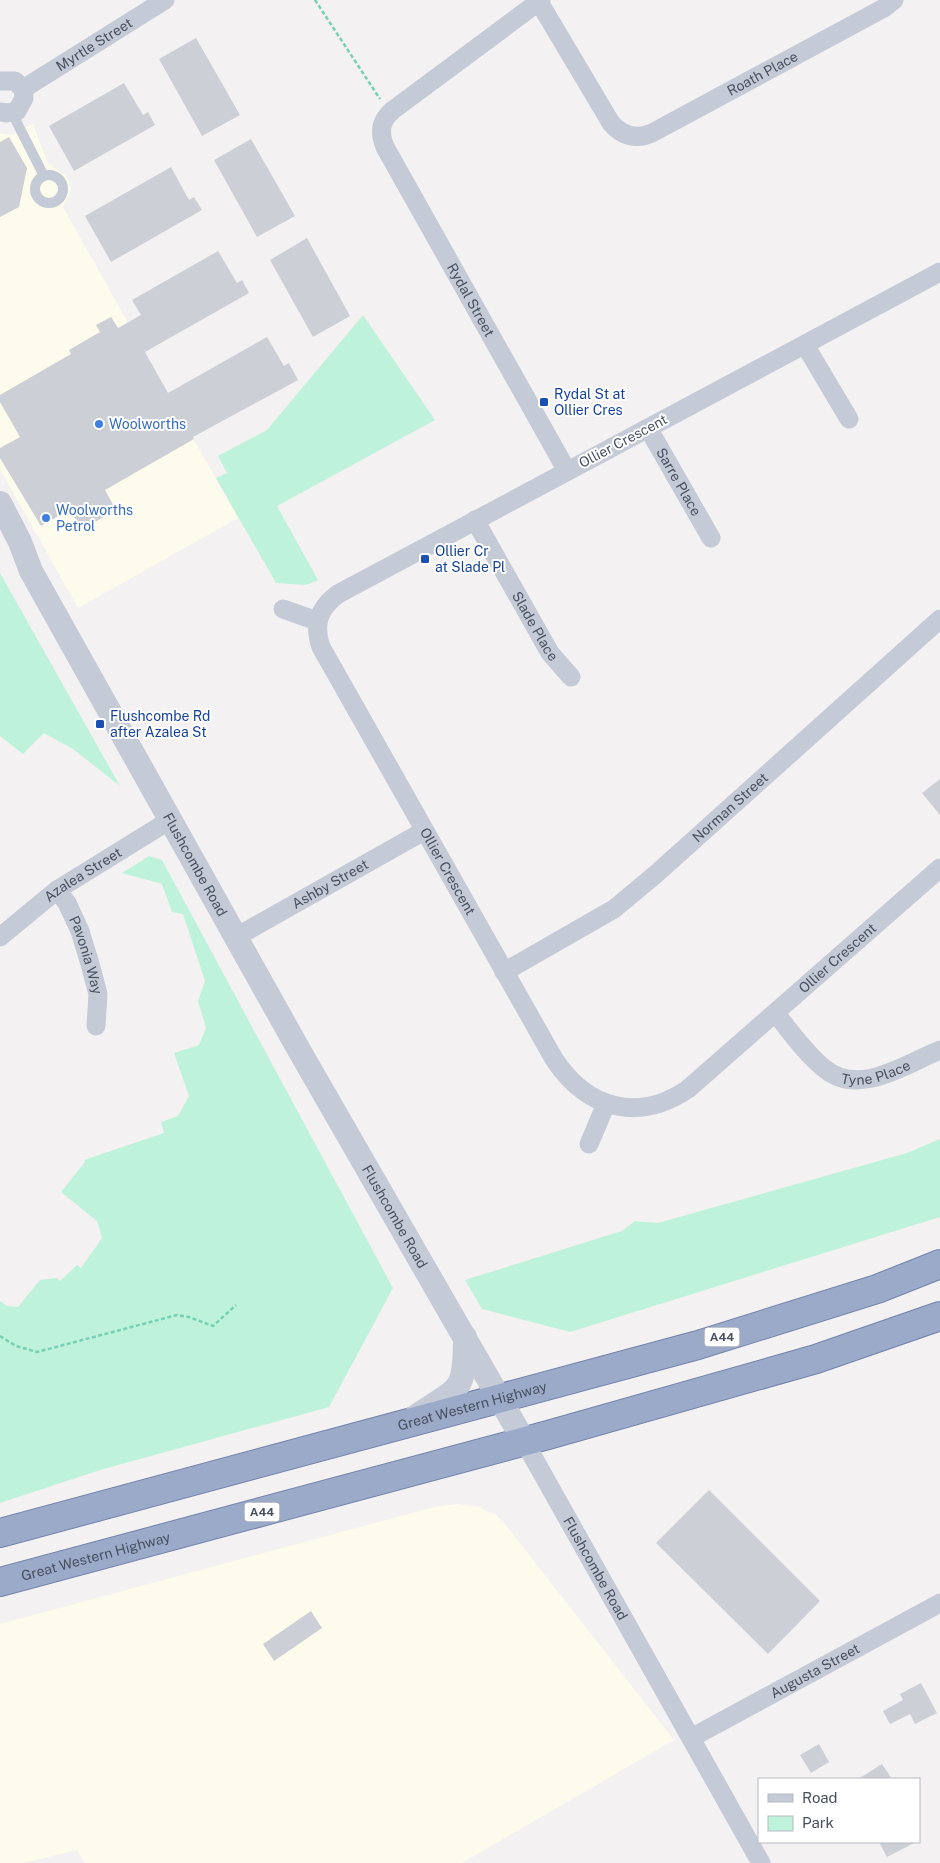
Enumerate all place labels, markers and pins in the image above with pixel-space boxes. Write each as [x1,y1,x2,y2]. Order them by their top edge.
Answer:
place label: Rydal St at Ollier Cres [554,386,625,418]
marker: Rydal St at Ollier Cres [538,396,550,408]
place label: Woolworths [109,416,186,432]
marker: Woolworths [93,418,105,430]
place label: Woolworths Petrol [56,502,133,534]
marker: Woolworths Petrol [40,512,52,524]
place label: Ollier Cr at Slade Pl [435,543,505,575]
marker: Ollier Cr at Slade Pl [419,553,431,565]
place label: Flushcombe Rd after Azalea St [110,708,210,740]
marker: Flushcombe Rd after Azalea St [94,718,106,730]

